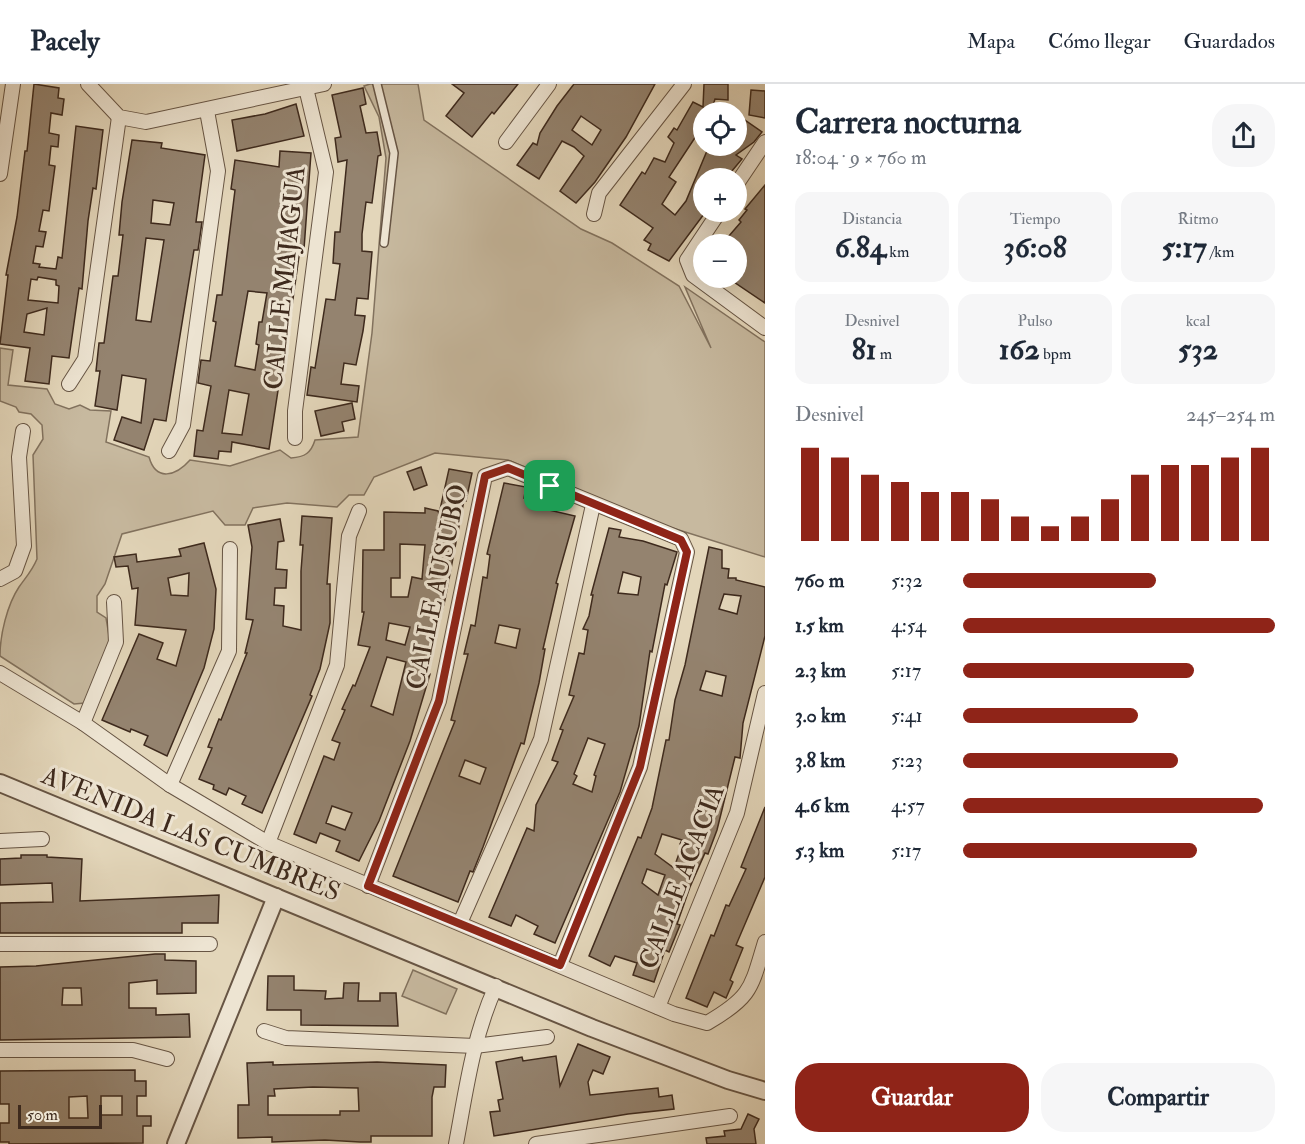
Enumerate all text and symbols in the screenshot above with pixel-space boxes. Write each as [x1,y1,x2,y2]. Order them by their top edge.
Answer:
text: Pacely [30,24,100,59]
text: Mapa [967,28,1015,55]
text: Cómo llegar [1048,28,1151,55]
text: Guardados [1184,28,1275,55]
map controls [693,102,747,288]
button: locate [693,102,747,156]
text: Carrera nocturna [795,102,1020,143]
button: share [1212,104,1275,167]
text: 18:04 · 9 × 760 m [795,145,927,170]
street label: CALLE MAJAGUA [257,164,313,391]
button: + [693,168,747,222]
text: Distancia [842,209,902,229]
text: Tiempo [1010,209,1060,229]
text: Ritmo [1178,209,1218,229]
text: 6.84 [835,229,886,266]
text: 36:08 [1003,229,1067,266]
text: 5:17 [1162,229,1207,266]
button: − [693,234,747,288]
text: km [886,242,909,262]
text: /km [1207,242,1234,262]
text: Desnivel [844,311,900,331]
text: Pulso [1018,311,1052,331]
text: kcal [1186,311,1210,331]
text: 81 [852,331,877,368]
text: 162 [999,331,1040,368]
text: 532 [1178,331,1218,368]
text: m [877,344,892,364]
text: bpm [1040,344,1071,364]
text: Desnivel [795,402,864,427]
text: 245–254 m [1186,402,1275,427]
pin [524,460,575,511]
icon: arrive [533,469,566,502]
street label: CALLE AUSUBO [400,481,474,693]
text: 760 m [795,568,844,593]
text: 5:32 [891,568,923,593]
text: 1.5 km [795,613,844,638]
text: 4:54 [891,613,926,638]
text: 2.3 km [795,658,846,683]
text: 5:17 [891,658,921,683]
text: 3.0 km [795,703,846,728]
text: 5:41 [891,703,923,728]
text: 3.8 km [795,748,845,773]
text: 5:23 [891,748,923,773]
street label: AVENIDA LAS CUMBRES [36,759,345,909]
street label: CALLE ACACIA [632,780,732,974]
text: 4.6 km [795,793,849,818]
text: 4:57 [891,793,925,818]
text: 5.3 km [795,838,844,863]
text: 5:17 [891,838,921,863]
button: Guardar [795,1063,1029,1132]
button: Compartir [1041,1063,1275,1132]
scale bar [18,1102,102,1130]
text: 50 m [27,1105,58,1125]

